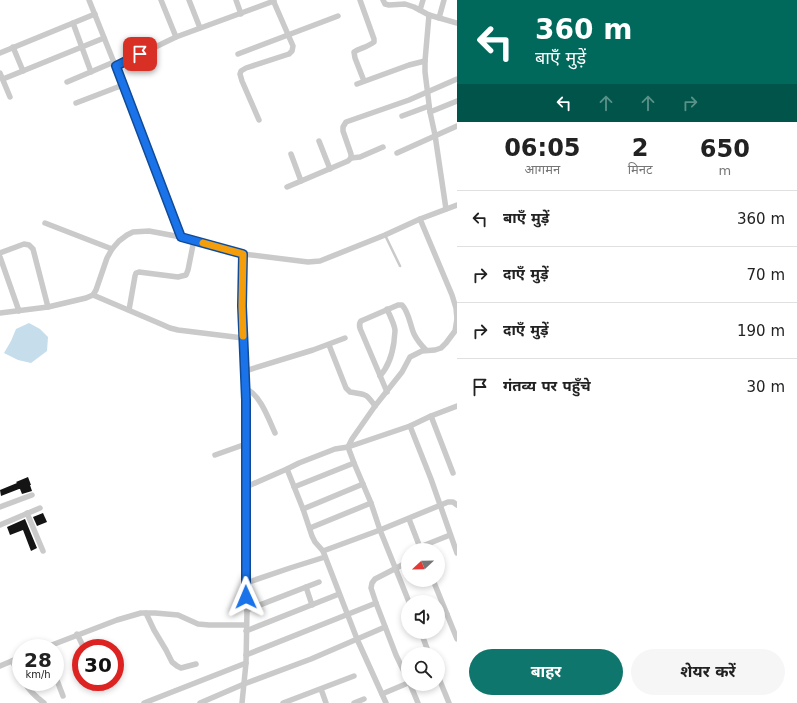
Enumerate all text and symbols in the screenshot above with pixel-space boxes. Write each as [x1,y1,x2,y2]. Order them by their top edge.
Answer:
text: 360 m [535,13,632,46]
icon: left [469,16,521,68]
pin [123,37,157,71]
icon: arrive [129,43,151,65]
text: बाएँ मुड़ें [535,47,586,68]
icon: left [553,92,575,114]
icon: ahead [595,92,617,114]
icon: ahead [637,92,659,114]
icon: right [679,92,701,114]
text: 06:05 [504,134,581,162]
text: 2 [632,134,649,162]
text: 650 [700,135,750,163]
text: आगमन [525,162,560,177]
text: मिनट [628,162,653,177]
text: m [718,163,731,178]
icon: left [469,208,491,230]
text: बाएँ मुड़ें [503,209,549,227]
text: 360 m [737,210,785,228]
icon: right [469,264,491,286]
text: दाएँ मुड़ें [503,265,549,283]
text: 70 m [747,266,785,284]
icon: right [469,320,491,342]
text: दाएँ मुड़ें [503,321,549,339]
text: 190 m [737,322,785,340]
icon: arrive [469,376,491,398]
text: गंतव्य पर पहुँचे [503,377,591,395]
text: 30 m [747,378,785,396]
north arrow [401,543,445,587]
map controls [401,543,445,691]
position arrow [225,576,267,618]
button: sound [401,595,445,639]
speed limit sign: 30 [72,639,124,691]
button: search [401,647,445,691]
text: 28 [24,648,52,672]
button: बाहर [469,649,623,695]
button: शेयर करें [631,649,785,695]
text: km/h [25,669,51,680]

